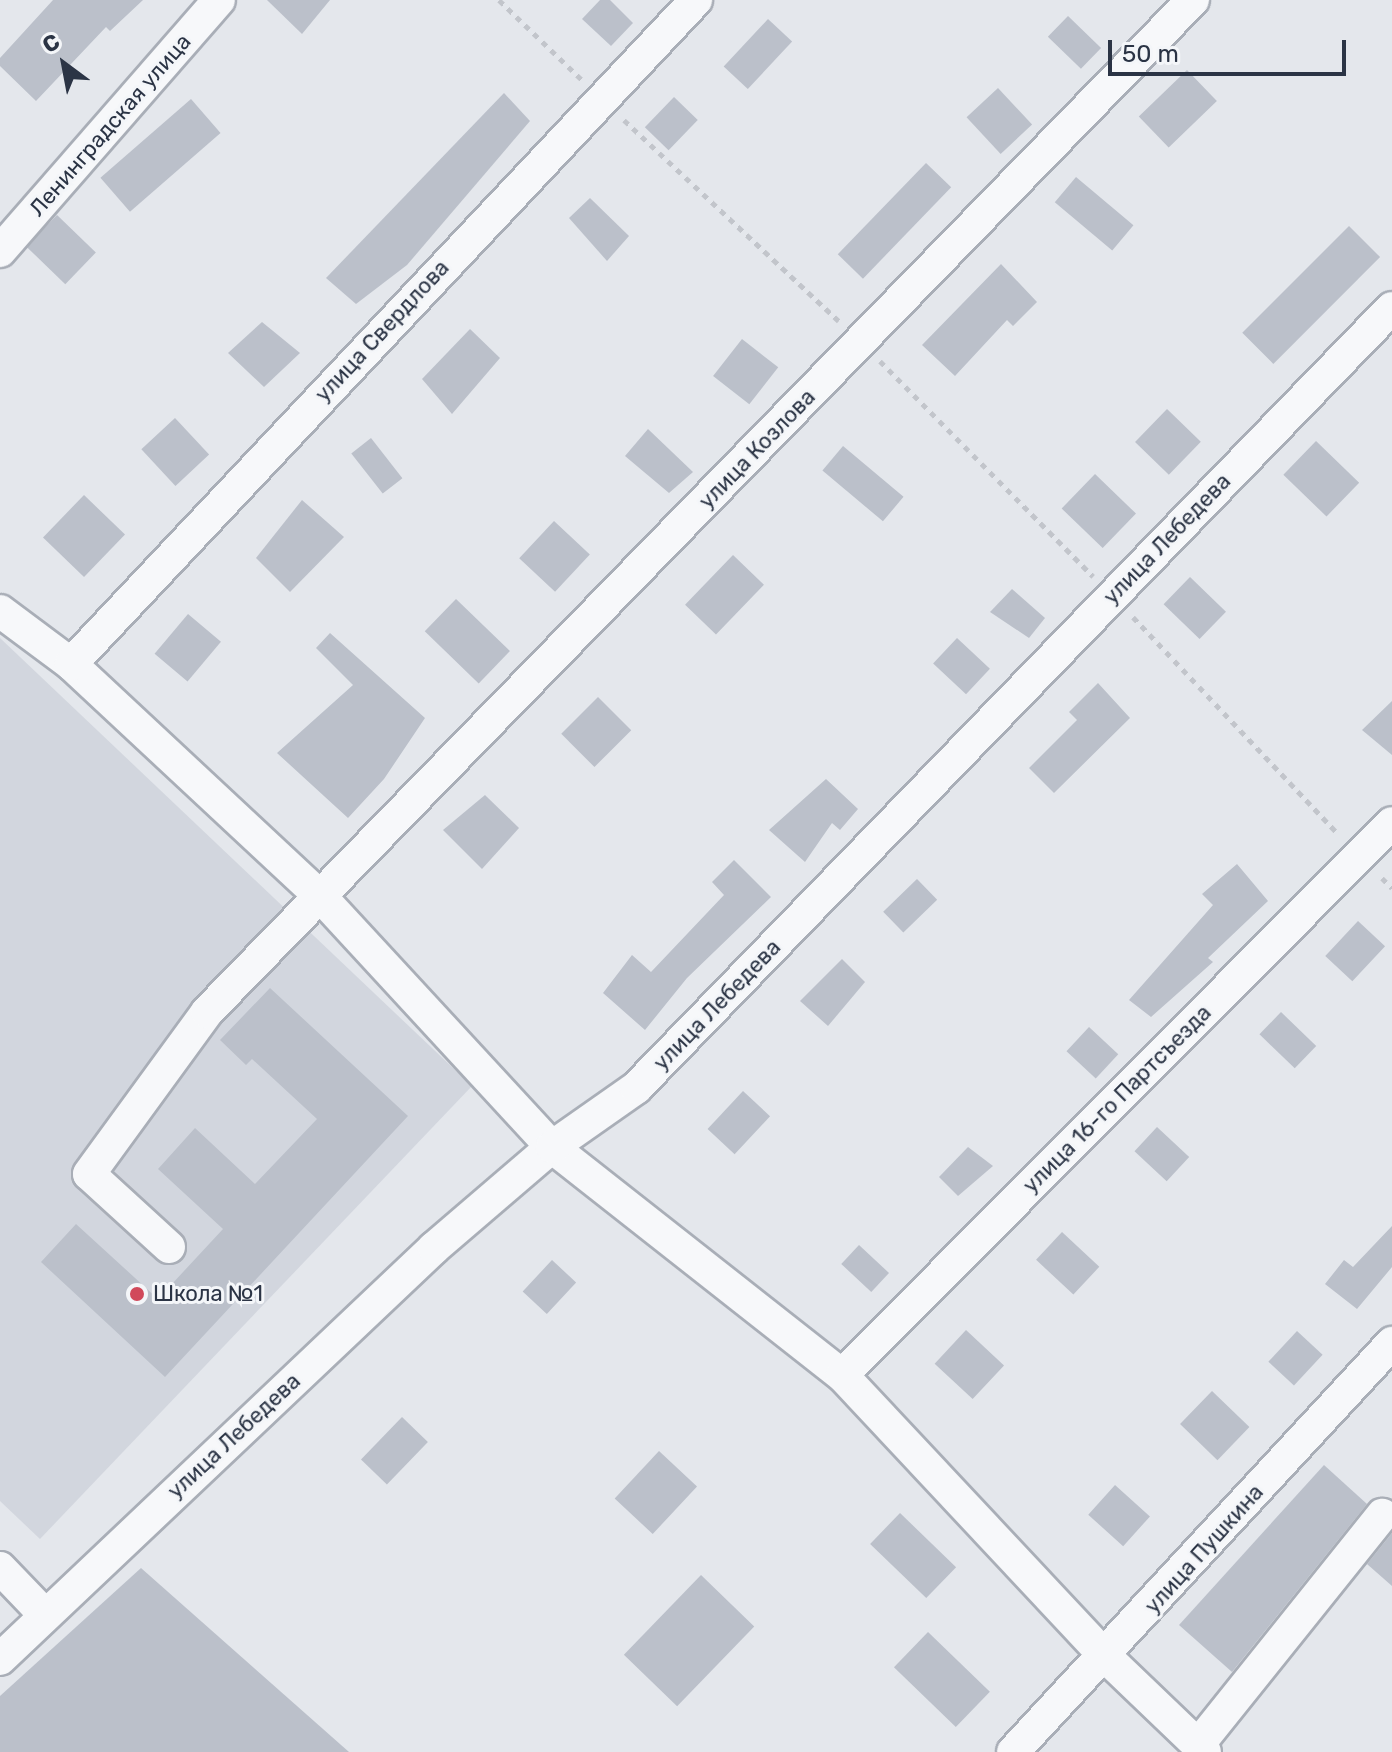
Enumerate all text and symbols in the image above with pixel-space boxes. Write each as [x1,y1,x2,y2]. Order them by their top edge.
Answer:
north arrow [24,24,104,104]
scale bar [1112,24,1350,74]
text: С [37,28,65,59]
street label: Ленинградская улица [24,29,196,221]
text: 50 m [1122,40,1179,68]
street label: улица Свердлова [310,255,454,407]
street label: улица Козлова [693,384,821,514]
street label: улица Лебедева [1098,468,1236,610]
street label: улица Лебедева [648,934,786,1076]
street label: улица 16-го Партсъезда [1017,999,1217,1199]
place label: Школа №1 [153,1281,263,1307]
marker: Школа №1 [128,1285,146,1303]
street label: улица Лебедева [162,1368,306,1504]
street label: улица Пушкина [1139,1479,1269,1619]

